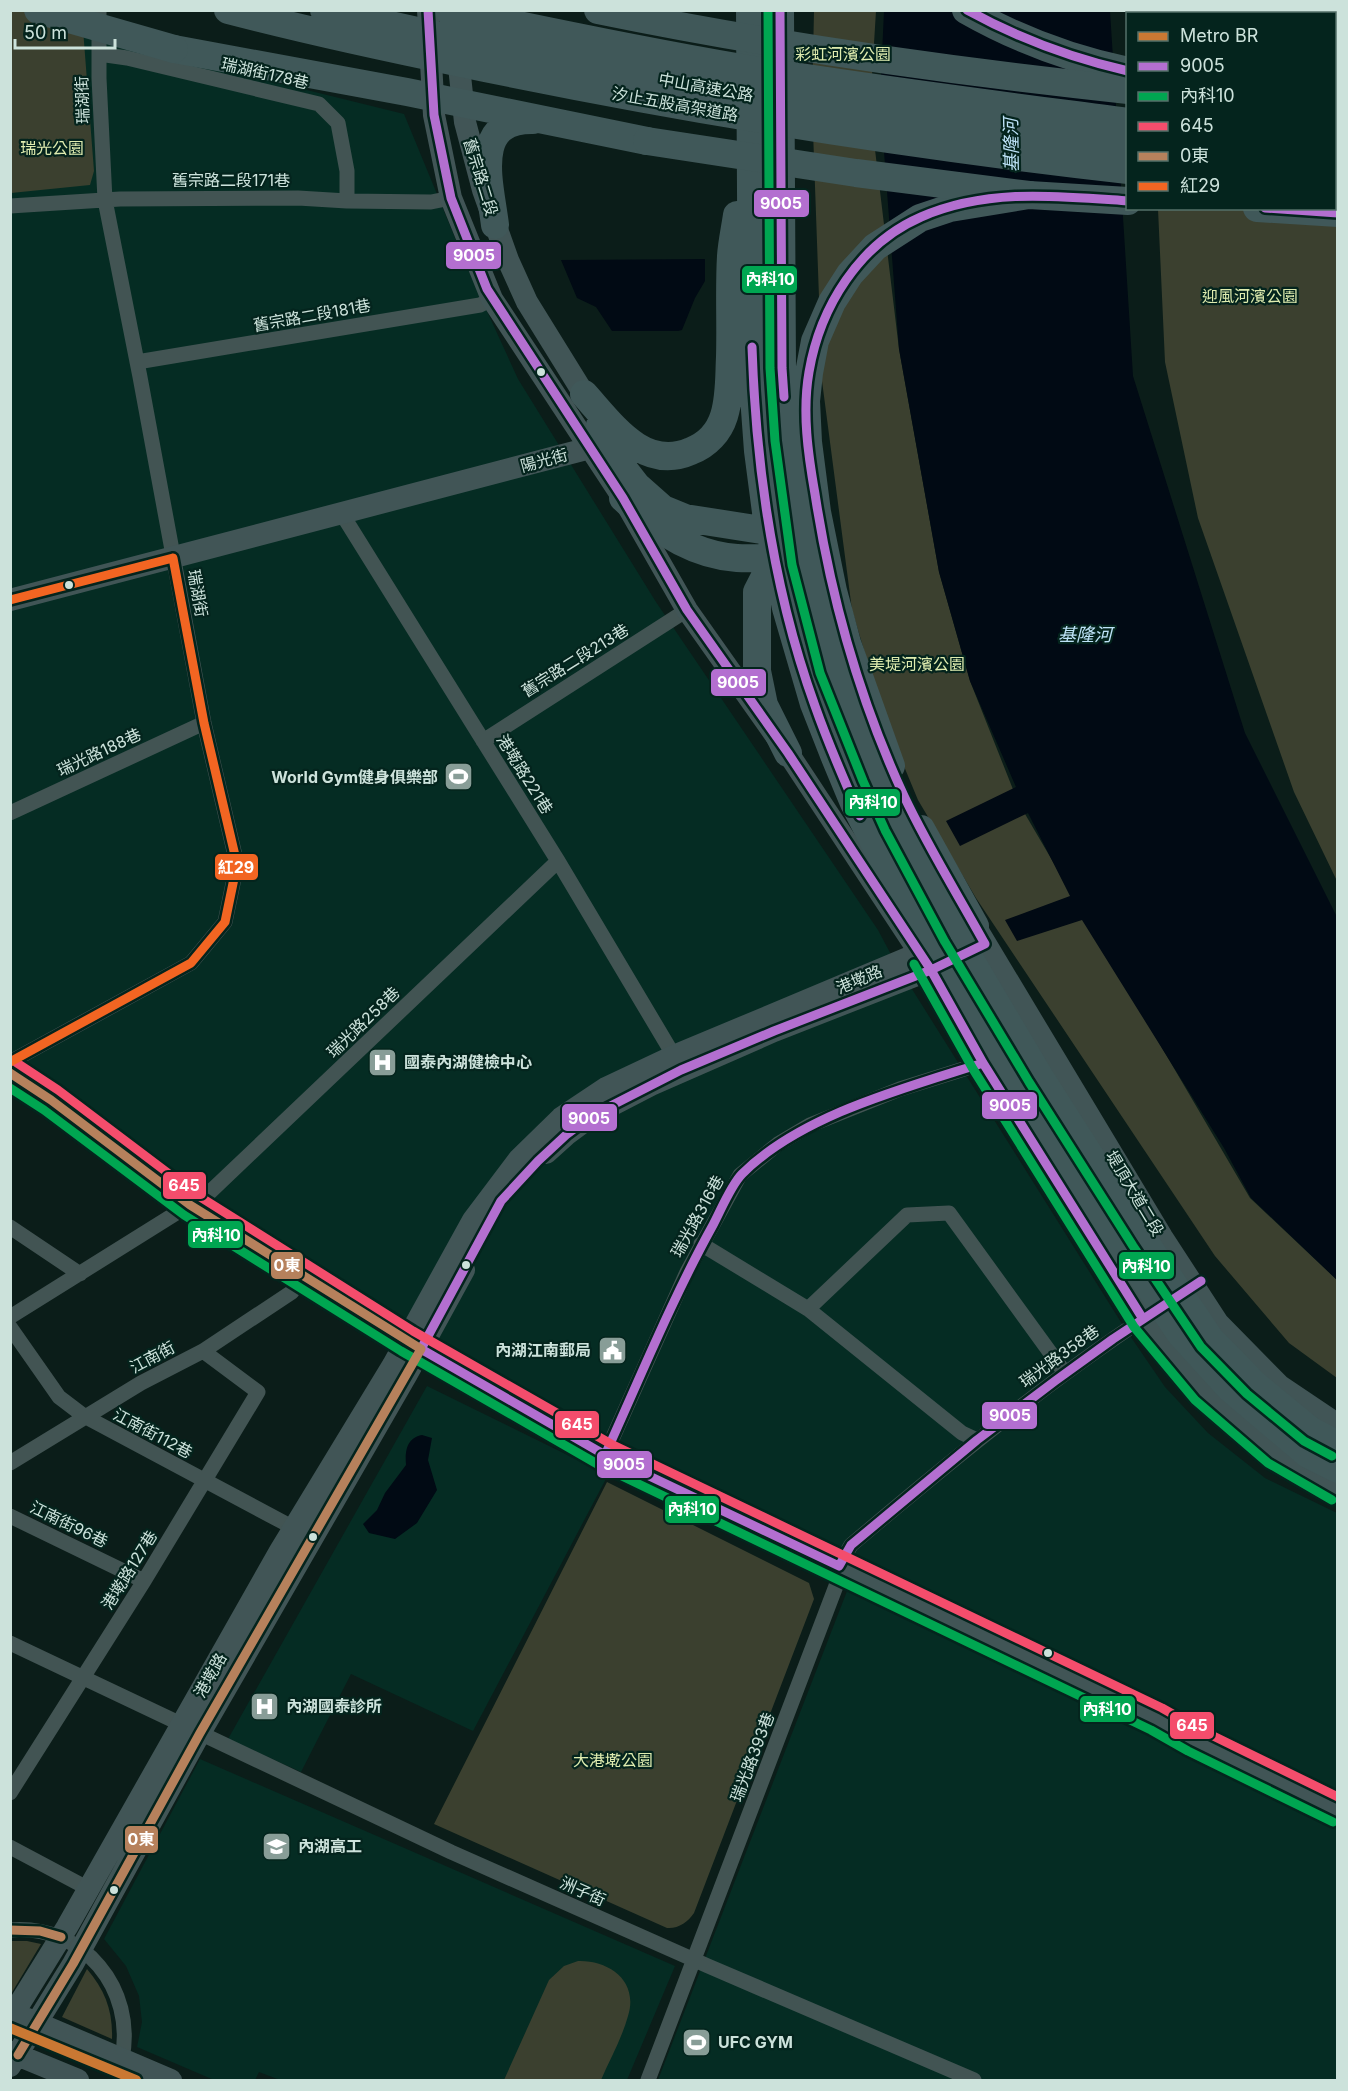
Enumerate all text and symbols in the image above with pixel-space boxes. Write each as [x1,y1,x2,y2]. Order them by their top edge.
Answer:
scale bar [15,12,116,50]
legend [1126,12,1336,210]
text: 50 m [24,22,67,43]
text: Metro BR [1180,25,1259,46]
park label: 彩虹河濱公園 [795,44,891,64]
street label: 瑞湖街178巷 [219,53,311,93]
text: 9005 [1180,55,1225,76]
street label: 中山高速公路 [657,69,755,105]
street label: 瑞湖街 [71,76,93,124]
street label: 汐止五股高架道路 [610,83,740,125]
text: 內科10 [1180,85,1235,106]
water label: 基隆河 [1000,115,1022,172]
text: 645 [1180,115,1214,136]
street label: 舊宗路二段 [460,136,502,218]
park label: 瑞光公園 [20,138,84,158]
text: 0東 [1180,145,1209,166]
street label: 舊宗路二段171巷 [172,170,290,190]
text: 紅29 [1180,175,1220,196]
line badge: 9005 [753,189,810,218]
text: 9005 [760,193,802,213]
line badge: 9005 [445,241,502,270]
text: 9005 [453,245,495,265]
line badge: 內科10 [741,265,798,294]
text: 內科10 [745,269,795,289]
park label: 迎風河濱公園 [1202,286,1298,306]
street label: 舊宗路二段181巷 [252,295,372,335]
unlabelled marker [535,366,547,378]
street label: 陽光街 [518,444,570,476]
street label: 瑞湖街 [184,568,212,618]
unlabelled marker [63,579,75,591]
street label: 舊宗路二段213巷 [518,619,632,701]
water label: 基隆河 [1058,624,1115,645]
park label: 美堤河濱公園 [869,654,965,674]
line badge: 9005 [710,668,767,697]
text: 9005 [717,672,759,692]
street label: 瑞光路188巷 [54,724,144,780]
street label: 港墘路221巷 [493,731,557,817]
sports icon: World Gym健身俱樂部 [443,761,475,793]
place label: World Gym健身俱樂部 [271,767,438,787]
line badge: 內科10 [844,788,901,817]
text: 內科10 [848,792,898,812]
line badge: 紅29 [214,853,259,881]
text: 紅29 [218,857,254,877]
street label: 港墘路 [833,960,885,998]
street label: 瑞光路258巷 [322,982,404,1062]
hospital icon: 國泰內湖健檢中心 [367,1046,399,1078]
place label: 國泰內湖健檢中心 [404,1052,532,1072]
line badge: 9005 [981,1091,1038,1120]
text: 9005 [989,1095,1031,1115]
line badge: 9005 [561,1103,618,1132]
text: 9005 [568,1108,610,1128]
street label: 堤頂大道二段 [1102,1147,1168,1239]
line badge: 645 [162,1171,207,1200]
street label: 瑞光路316巷 [666,1172,728,1260]
text: 645 [168,1175,200,1195]
line badge: 內科10 [187,1220,244,1249]
text: 內科10 [191,1225,241,1245]
line badge: 0東 [270,1251,304,1280]
line badge: 內科10 [1118,1251,1175,1280]
text: 0東 [274,1255,300,1275]
text: 內科10 [1121,1256,1171,1276]
unlabelled marker [460,1259,472,1271]
street label: 瑞光路358巷 [1015,1320,1103,1392]
public building icon: 內湖江南郵局 [596,1334,628,1366]
street label: 江南街 [126,1337,178,1377]
place label: 內湖江南郵局 [495,1340,591,1360]
line badge: 9005 [981,1401,1038,1430]
street label: 江南街112巷 [110,1404,196,1462]
text: 9005 [989,1405,1031,1425]
line badge: 645 [554,1410,600,1439]
text: 645 [561,1414,593,1434]
line badge: 9005 [596,1450,653,1479]
text: 9005 [603,1454,645,1474]
line badge: 內科10 [664,1495,720,1524]
street label: 江南街96巷 [27,1497,111,1551]
text: 內科10 [667,1499,717,1519]
street label: 港墘路127巷 [97,1527,161,1613]
unlabelled marker [307,1531,319,1543]
unlabelled marker [1042,1647,1054,1659]
street label: 港墘路 [190,1649,230,1701]
hospital icon: 內湖國泰診所 [249,1690,281,1722]
line badge: 內科10 [1079,1695,1136,1723]
place label: 內湖國泰診所 [286,1696,382,1716]
text: 內科10 [1082,1699,1132,1719]
street label: 瑞光路393巷 [726,1710,778,1804]
line badge: 645 [1169,1711,1215,1740]
text: 645 [1176,1715,1208,1735]
park label: 大港墘公園 [573,1750,653,1770]
line badge: 0東 [124,1825,159,1854]
text: 0東 [128,1829,154,1849]
school or university icon: 內湖高工 [261,1830,293,1862]
place label: 內湖高工 [298,1836,362,1856]
street label: 洲子街 [557,1872,609,1910]
unlabelled marker [108,1884,120,1896]
sports icon: UFC GYM [681,2026,713,2058]
place label: UFC GYM [718,2032,793,2052]

